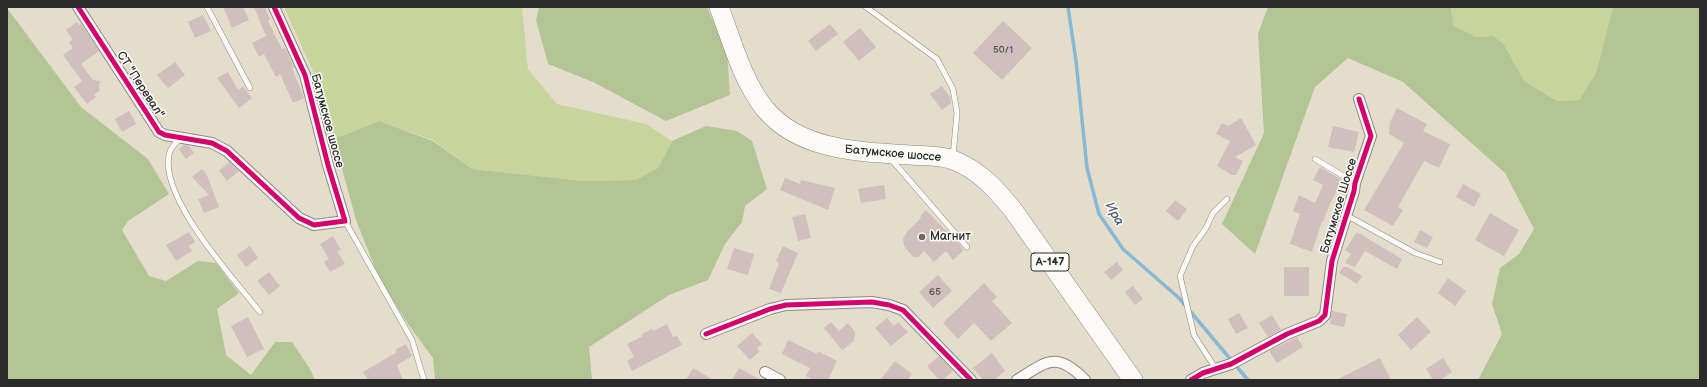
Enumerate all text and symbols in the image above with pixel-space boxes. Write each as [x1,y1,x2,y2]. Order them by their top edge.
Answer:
house number: 50/1 [993,44,1013,56]
street label: СТ "Перевал" [113,49,167,121]
street label: Батумское шоссе [308,72,346,170]
street label: Батумское шоссе [844,143,942,165]
street label: Батумское Шоссе [1318,157,1360,255]
water label: Ира [1101,199,1127,229]
place label: Магнит [930,230,971,244]
marker: Магнит [917,232,927,242]
road number: А-147 [1031,253,1069,271]
house number: 65 [929,286,941,298]

